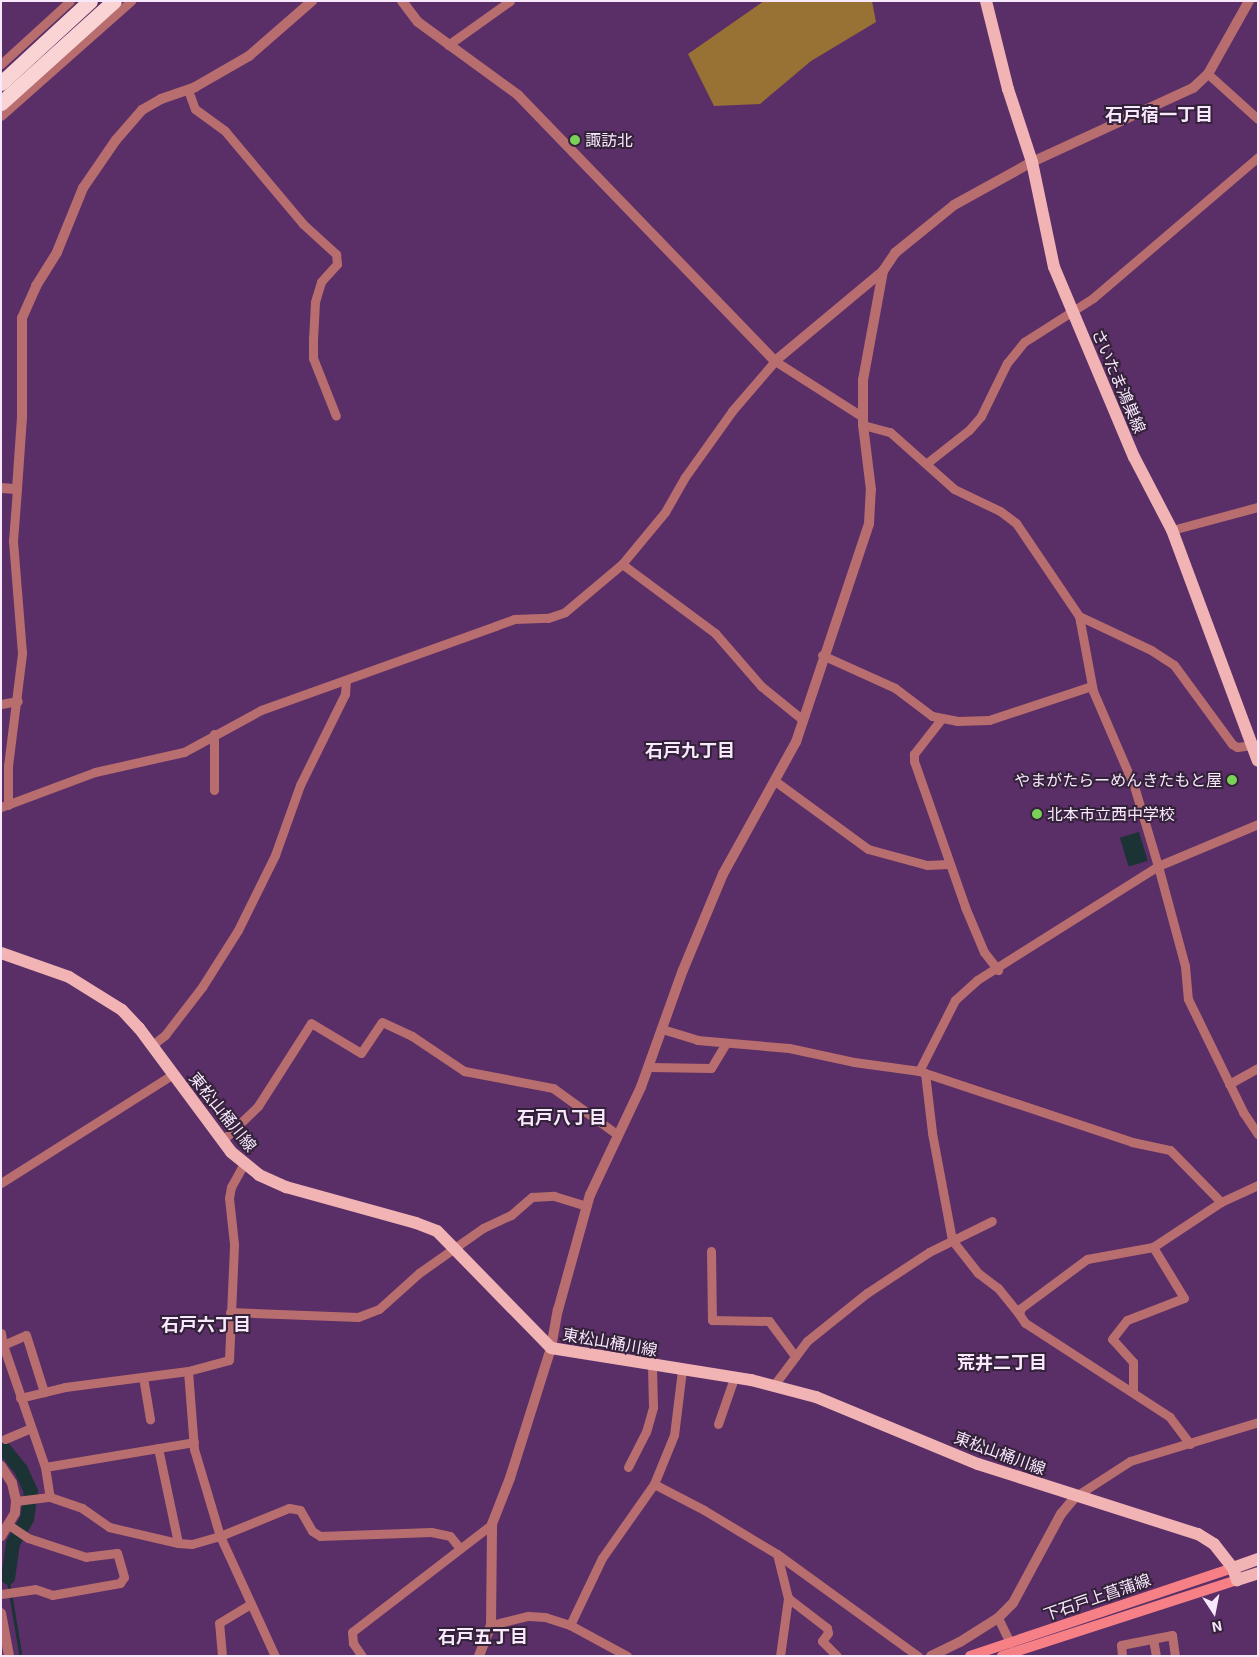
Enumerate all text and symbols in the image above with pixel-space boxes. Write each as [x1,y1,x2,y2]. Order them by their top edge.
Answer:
district label: 石戸宿一丁目 [1105,103,1213,125]
place label: 諏訪北 [585,130,633,150]
marker: 諏訪北 [569,134,581,146]
street label: さいたま鴻巣線 [1088,326,1150,436]
district label: 石戸九丁目 [645,739,735,761]
place label: やまがたらーめんきたもと屋 [1014,770,1222,790]
marker: やまがたらーめんきたもと屋 [1226,774,1238,786]
place label: 北本市立西中学校 [1047,804,1175,824]
marker: 北本市立西中学校 [1031,808,1043,820]
street label: 東松山桶川線 [185,1069,261,1155]
district label: 石戸八丁目 [517,1106,607,1128]
district label: 石戸六丁目 [161,1313,251,1335]
street label: 東松山桶川線 [561,1324,659,1360]
district label: 荒井二丁目 [957,1351,1047,1373]
street label: 東松山桶川線 [952,1428,1048,1478]
street label: 下石戸上菖蒲線 [1041,1570,1153,1624]
north arrow [1189,1587,1239,1637]
text: N [1210,1618,1224,1637]
district label: 石戸五丁目 [438,1625,528,1647]

